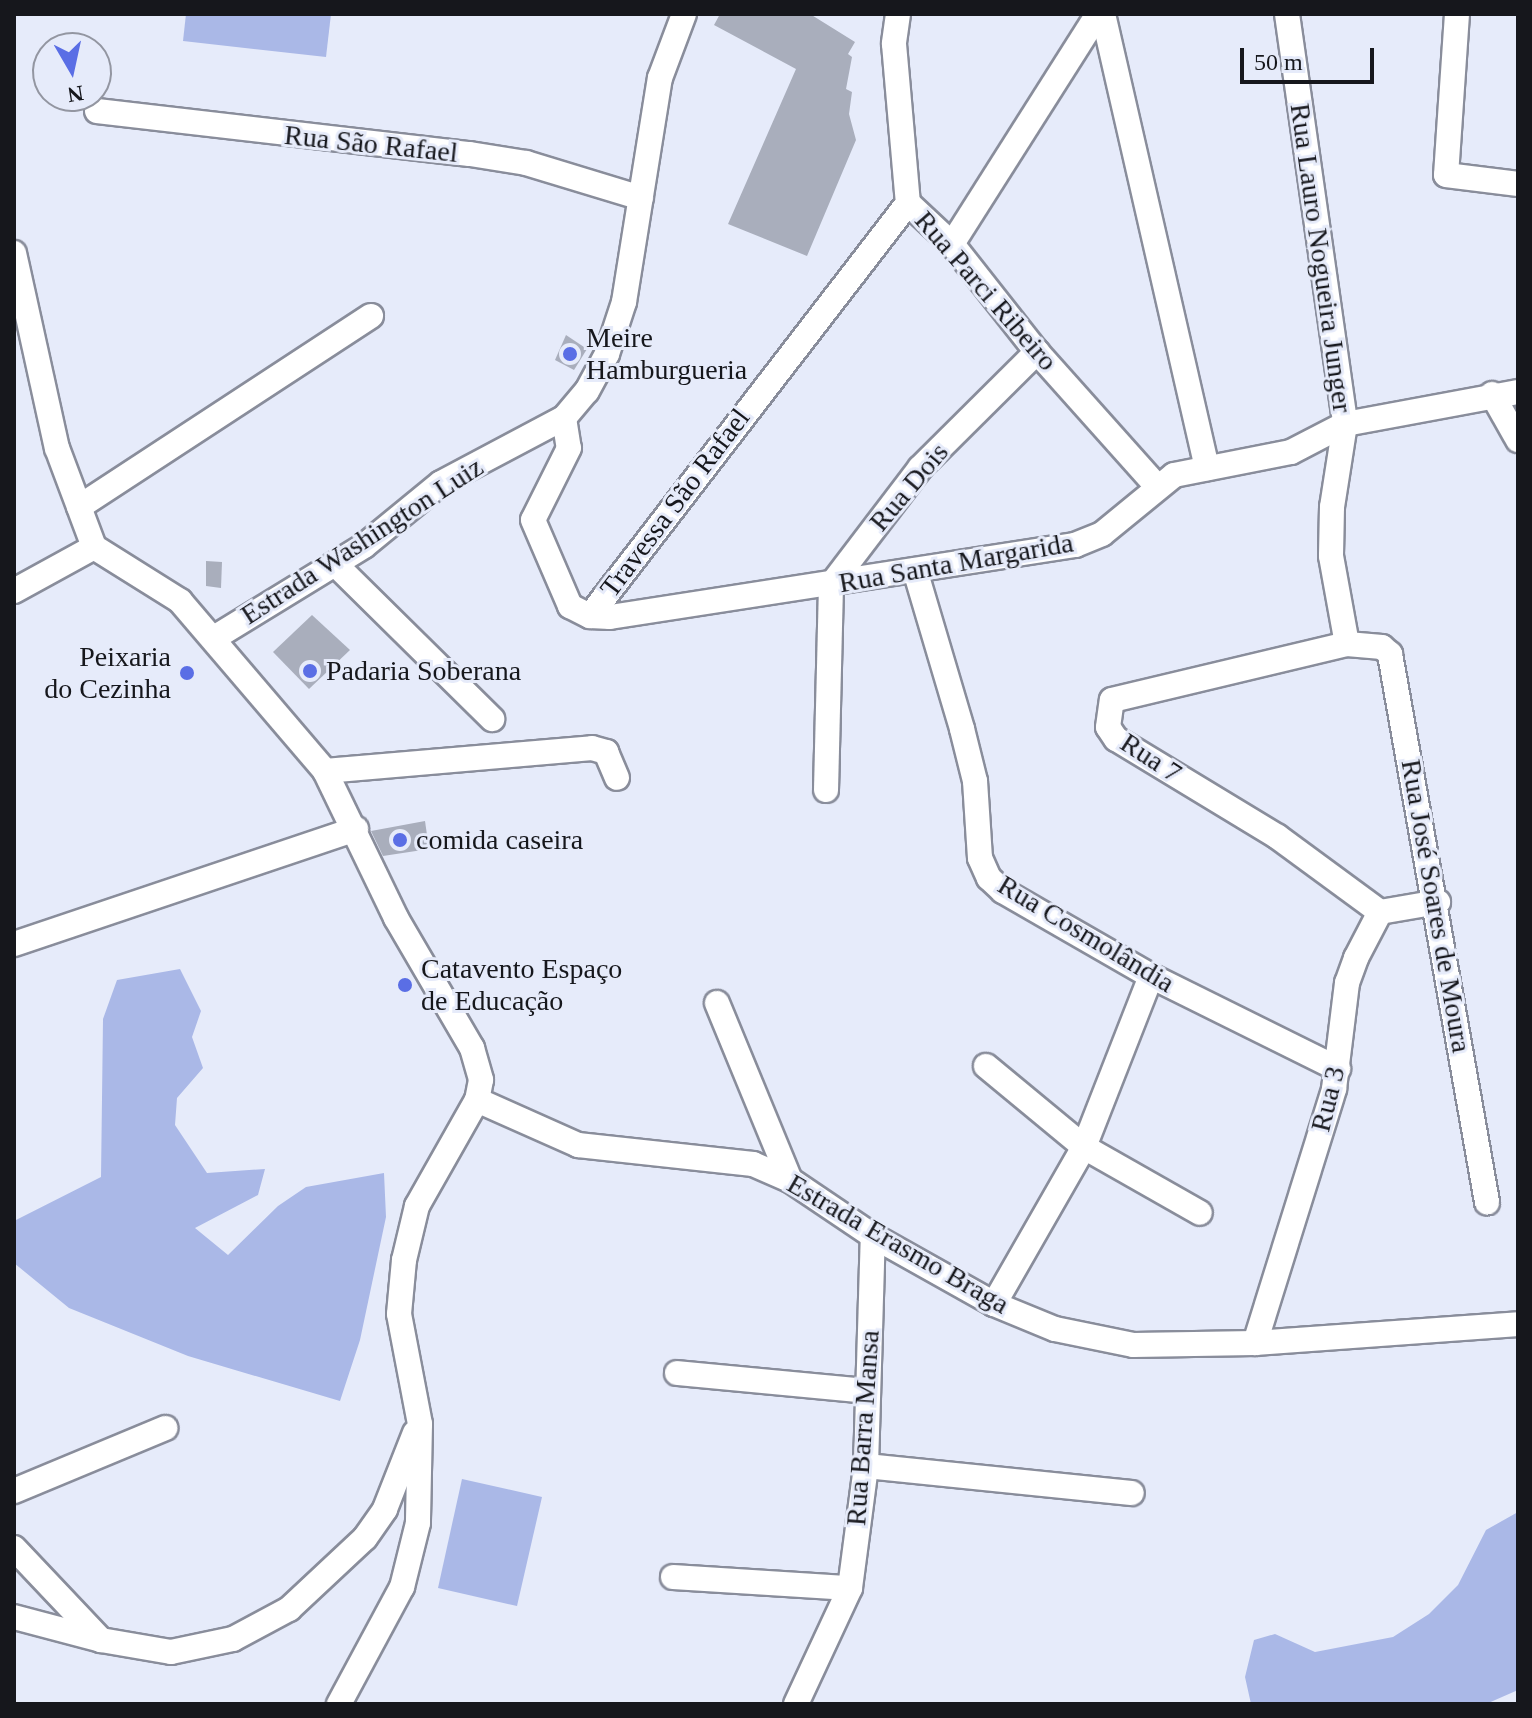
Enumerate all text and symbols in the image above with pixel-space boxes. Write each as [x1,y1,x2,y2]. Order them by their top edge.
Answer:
north arrow [32,32,112,112]
scale bar [1244,32,1378,82]
text: 50 m [1254,49,1303,75]
text: N [66,81,85,108]
street label: Rua Lauro Nogueira Junger [1283,101,1359,415]
street label: Rua São Rafael [283,118,459,170]
street label: Rua Parci Ribeiro [908,204,1064,378]
place label: Meire Hamburgueria [586,321,747,387]
marker: Meire Hamburgueria [561,345,579,363]
street label: Travessa São Rafael [593,402,757,604]
street label: Rua Dois [862,436,956,538]
street label: Estrada Washington Luiz [234,450,490,632]
street label: Rua Santa Margarida [836,526,1076,600]
place label: Peixaria do Cezinha [44,640,171,706]
place label: Padaria Soberana [326,654,521,688]
marker: Padaria Soberana [301,662,319,680]
marker: Peixaria do Cezinha [178,664,196,682]
street label: Rua 7 [1114,726,1188,790]
street label: Rua José Soares de Moura [1394,757,1478,1055]
place label: comida caseira [416,823,583,857]
marker: comida caseira [391,831,409,849]
street label: Rua Cosmolândia [992,868,1180,1000]
place label: Catavento Espaço de Educação [421,952,622,1018]
marker: Catavento Espaço de Educação [396,976,414,994]
street label: Rua 3 [1304,1063,1352,1135]
street label: Estrada Erasmo Braga [781,1167,1015,1321]
street label: Rua Barra Mansa [839,1329,887,1527]

